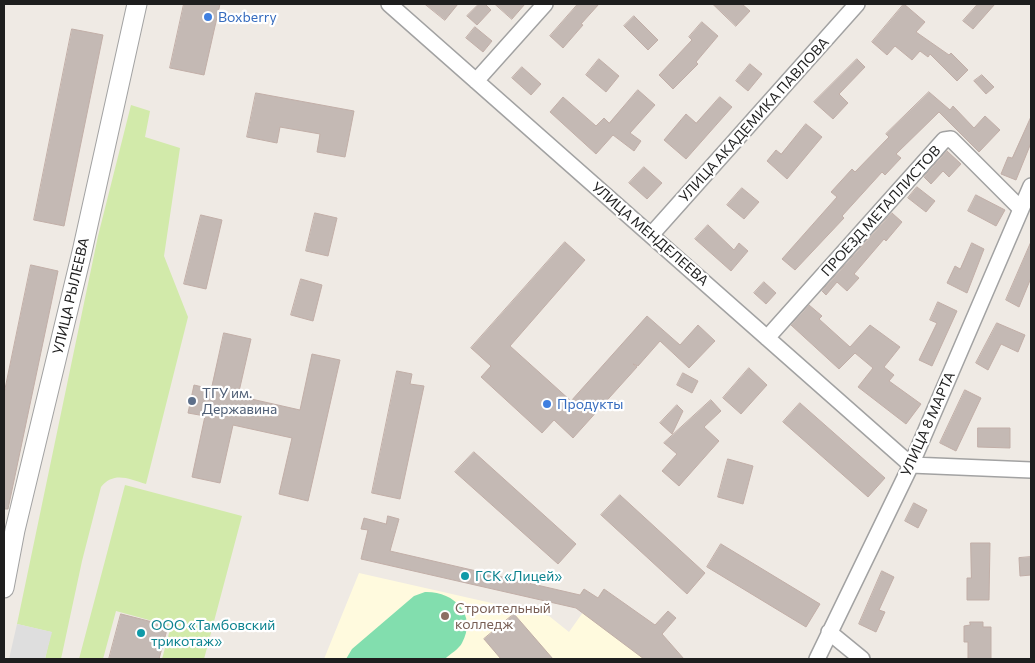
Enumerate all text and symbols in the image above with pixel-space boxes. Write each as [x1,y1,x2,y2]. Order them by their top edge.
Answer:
place label: Boxberry [218,9,277,25]
marker: Boxberry [202,11,214,23]
street label: УЛИЦА АКАДЕМИКА ПАВЛОВА [676,34,832,206]
street label: ПРОЕЗД МЕТАЛЛИСТОВ [818,142,944,280]
street label: УЛИЦА МЕНДЕЛЕЕВА [588,179,712,289]
street label: УЛИЦА РЫЛЕЕВА [49,236,93,356]
street label: УЛИЦА 8 МАРТА [897,369,959,479]
place label: ТГУ им. Державина [202,385,277,418]
marker: ТГУ им. Державина [186,395,198,407]
place label: Продукты [557,396,623,412]
marker: Продукты [541,398,553,410]
place label: ГСК «Лицей» [475,568,562,584]
marker: ГСК «Лицей» [459,570,471,582]
place label: Строительный колледж [455,600,551,632]
marker: Строительный колледж [439,610,451,622]
place label: ООО «Тамбовский трикотаж» [151,617,275,650]
marker: ООО «Тамбовский трикотаж» [135,627,147,639]

